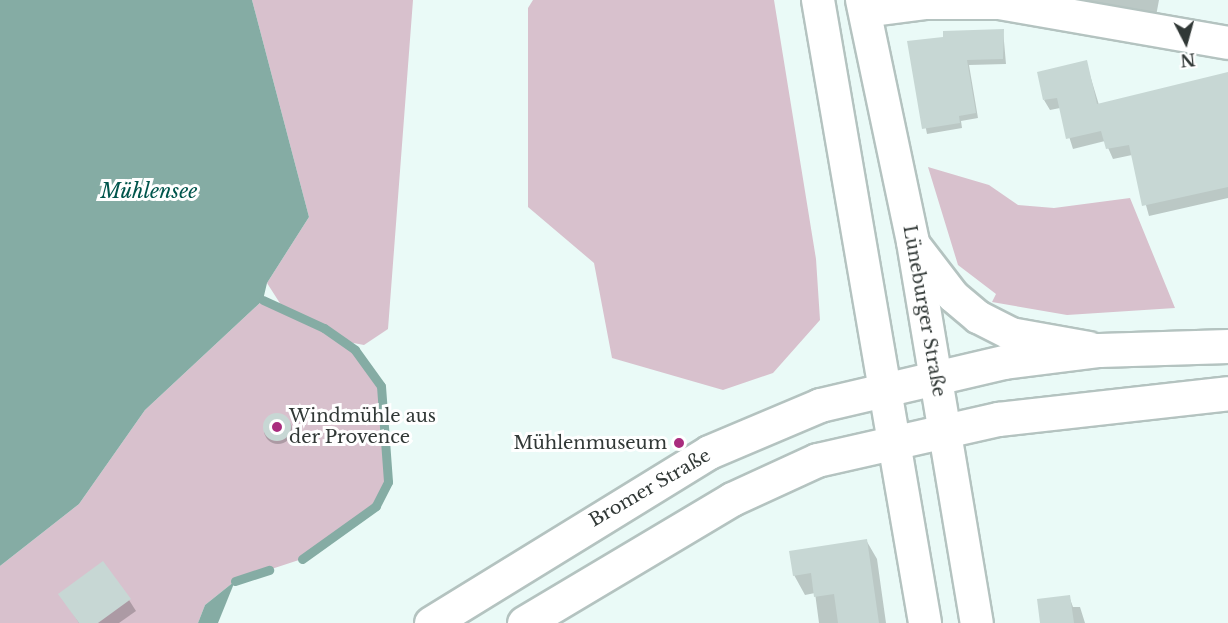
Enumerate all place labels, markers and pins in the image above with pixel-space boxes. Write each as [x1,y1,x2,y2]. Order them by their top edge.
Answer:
place label: Windmühle aus der Provence [289,406,436,448]
marker: Windmühle aus der Provence [270,420,284,434]
place label: Mühlenmuseum [513,432,667,454]
marker: Mühlenmuseum [672,436,686,450]

